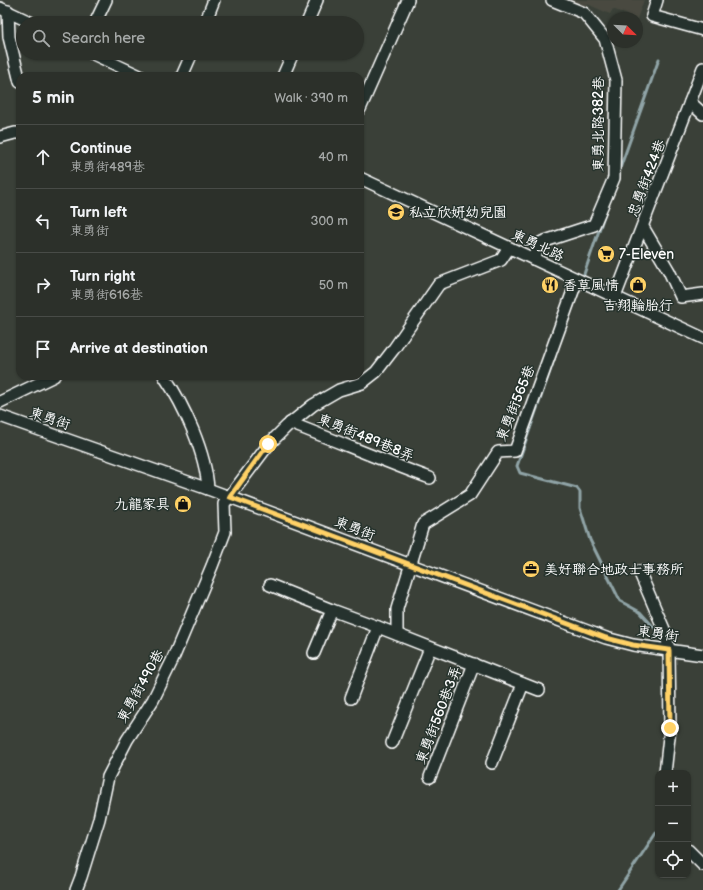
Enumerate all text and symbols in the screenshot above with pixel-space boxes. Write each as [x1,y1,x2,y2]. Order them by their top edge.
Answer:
north arrow [607,12,643,48]
search box [16,16,364,60]
icon: search [30,27,52,49]
text: Search here [62,29,145,48]
street label: 東勇北路382巷 [590,75,607,172]
text: 5 min [32,88,75,108]
text: Walk · 390 m [274,90,348,106]
street label: 忠勇街424巷 [624,136,669,219]
text: Continue [70,139,132,158]
icon: ahead [32,146,54,168]
text: 40 m [318,149,348,165]
text: 東勇街489巷 [70,159,145,175]
school or university icon: 私立欣妍幼兒園 [386,202,406,222]
text: Turn left [70,203,127,222]
place label: 私立欣妍幼兒園 [409,204,507,221]
icon: left [32,210,54,232]
text: 300 m [310,213,348,229]
text: 東勇街 [70,223,109,239]
street label: 東勇北路 [509,226,567,265]
supermarket icon: 7-Eleven [596,244,616,264]
place label: 7-Eleven [619,246,674,263]
text: Turn right [70,267,135,286]
icon: right [32,274,54,296]
restaurant icon: 香草風情 [540,275,560,295]
shop icon: 吉翔輪胎行 [628,275,648,295]
text: 50 m [319,277,348,293]
place label: 香草風情 [563,277,619,294]
text: 東勇街616巷 [70,287,143,303]
place label: 吉翔輪胎行 [603,297,673,314]
icon: arrive [32,338,54,360]
text: Arrive at destination [70,339,208,358]
street label: 東勇街565巷 [492,362,539,444]
street label: 東勇街 [27,404,72,433]
street label: 東勇街489巷8弄 [315,410,417,465]
route start [259,435,277,453]
shop icon: 九龍家具 [173,494,193,514]
place label: 九龍家具 [114,496,170,513]
street label: 東勇街 [332,513,377,544]
office icon: 美好聯合地政士事務所 [521,559,541,579]
place label: 美好聯合地政士事務所 [544,561,684,578]
street label: 東勇街 [636,622,680,645]
street label: 東勇街490巷 [113,646,168,726]
street label: 東勇街560巷3弄 [412,664,465,767]
route end [661,719,679,737]
map controls [655,770,691,878]
button: + [655,770,691,806]
button: − [655,806,691,842]
button: locate [655,842,691,878]

